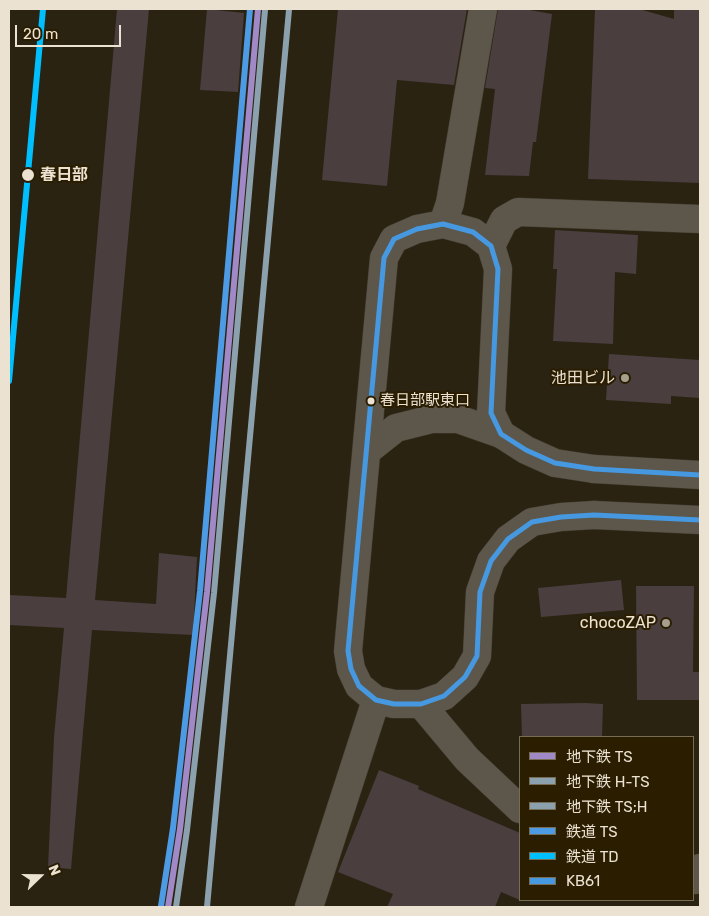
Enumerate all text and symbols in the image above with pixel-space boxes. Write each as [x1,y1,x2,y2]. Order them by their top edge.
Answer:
scale bar [18,15,124,47]
text: 20 m [23,25,58,43]
place label: 春日部 [40,165,88,185]
marker: 春日部 [20,167,36,183]
place label: 池田ビル [551,368,615,388]
marker: 池田ビル [619,372,631,384]
place label: 春日部駅東口 [380,392,470,410]
marker: 春日部駅東口 [366,396,376,406]
place label: chocoZAP [580,613,656,633]
marker: chocoZAP [660,617,672,629]
legend [519,736,694,901]
text: 地下鉄 TS [566,748,633,766]
text: 地下鉄 H-TS [566,773,650,791]
text: 地下鉄 TS;H [566,798,647,816]
text: 鉄道 TS [566,823,618,841]
text: 鉄道 TD [566,848,619,866]
north arrow [15,851,65,901]
text: N [45,862,64,878]
text: KB61 [566,872,600,890]

